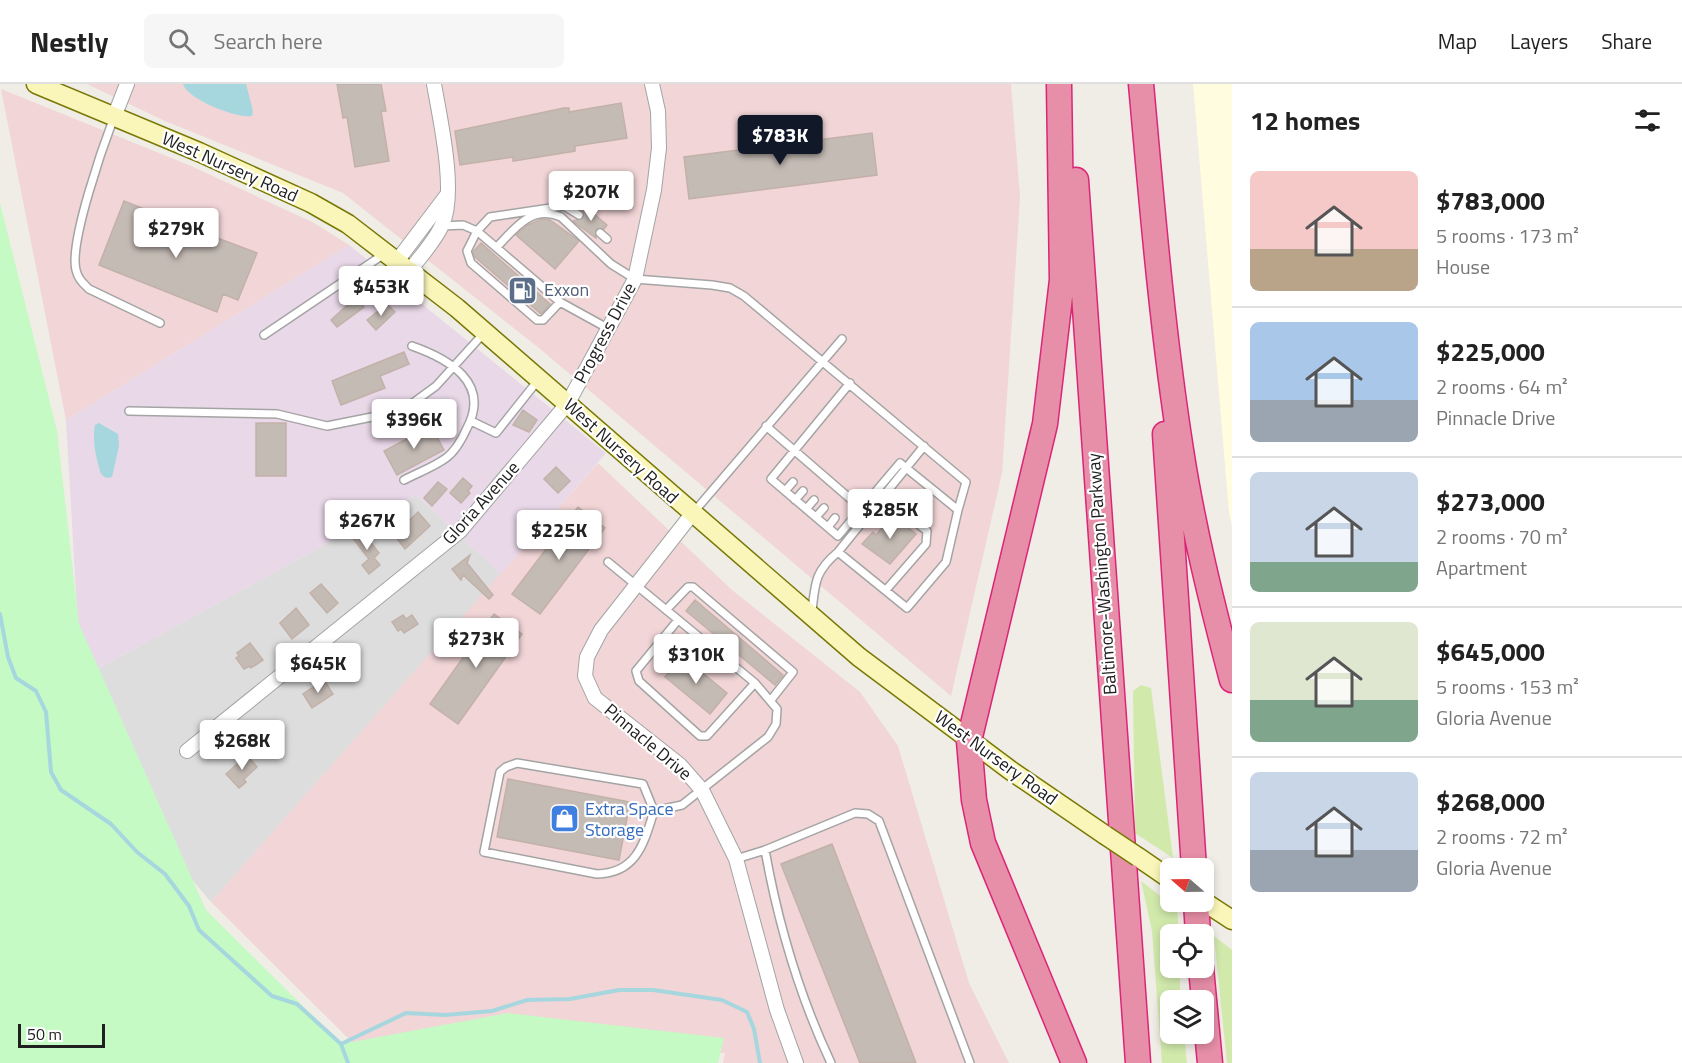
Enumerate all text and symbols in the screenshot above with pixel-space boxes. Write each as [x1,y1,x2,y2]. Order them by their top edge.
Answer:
search box [144,14,564,68]
text: Nestly [30,20,108,63]
text: Search here [213,24,323,58]
icon: search [165,25,198,58]
text: Map [1438,25,1477,57]
text: Layers [1510,25,1568,57]
text: Share [1601,25,1652,57]
text: 12 homes [1250,101,1360,140]
icon: filters [1631,104,1664,137]
pin: $783K [738,115,822,166]
text: $783K [752,119,808,150]
street label: West Nursery Road [158,124,303,209]
pin: $207K [549,171,633,222]
text: $207K [563,175,619,206]
text: $783,000 [1436,181,1545,220]
icon: home [1298,195,1370,267]
pin: $279K [134,208,218,259]
text: $279K [148,212,204,243]
text: 5 rooms · 173 m² [1436,220,1579,251]
text: House [1436,251,1490,282]
pin: $453K [339,266,423,317]
text: $453K [353,270,409,301]
fuel station icon: Exxon [507,274,539,306]
place label: Exxon [544,276,589,303]
street label: Progress Drive [567,278,642,388]
text: $225,000 [1436,332,1545,371]
icon: home [1298,346,1370,418]
text: 2 rooms · 64 m² [1436,371,1568,402]
street label: West Nursery Road [558,392,685,510]
pin: $396K [372,399,456,450]
text: Pinnacle Drive [1436,402,1555,433]
text: $396K [386,403,442,434]
street label: Baltimore-Washington Parkway [1080,452,1123,696]
street label: Gloria Avenue [436,455,526,550]
text: $273,000 [1436,482,1545,521]
pin: $285K [848,489,932,540]
text: $285K [862,493,918,524]
icon: home [1298,496,1370,568]
pin: $267K [325,500,409,551]
text: $267K [339,504,395,535]
pin: $225K [517,510,601,561]
text: $225K [531,514,587,545]
text: 2 rooms · 70 m² [1436,521,1568,552]
text: Apartment [1436,552,1527,583]
pin: $273K [434,618,518,669]
text: $273K [448,622,504,653]
text: $645,000 [1436,632,1545,671]
pin: $310K [654,634,738,685]
text: $310K [668,638,724,669]
pin: $645K [276,643,360,694]
icon: home [1298,646,1370,718]
text: $645K [290,647,346,678]
text: 5 rooms · 153 m² [1436,671,1579,702]
street label: Pinnacle Drive [599,697,698,786]
text: Gloria Avenue [1436,702,1552,733]
street label: West Nursery Road [929,704,1064,812]
pin: $268K [200,720,284,771]
text: $268K [214,724,270,755]
text: $268,000 [1436,782,1545,821]
place label: Extra Space Storage [585,795,674,843]
icon: home [1298,796,1370,868]
shop icon: Extra Space Storage [548,803,580,835]
text: 2 rooms · 72 m² [1436,821,1568,852]
text: Gloria Avenue [1436,852,1552,883]
north arrow [1160,858,1214,912]
map controls [1160,858,1214,1044]
button: locate [1160,924,1214,978]
button: layers [1160,990,1214,1044]
scale bar [18,1021,105,1048]
text: 50 m [27,1022,62,1046]

